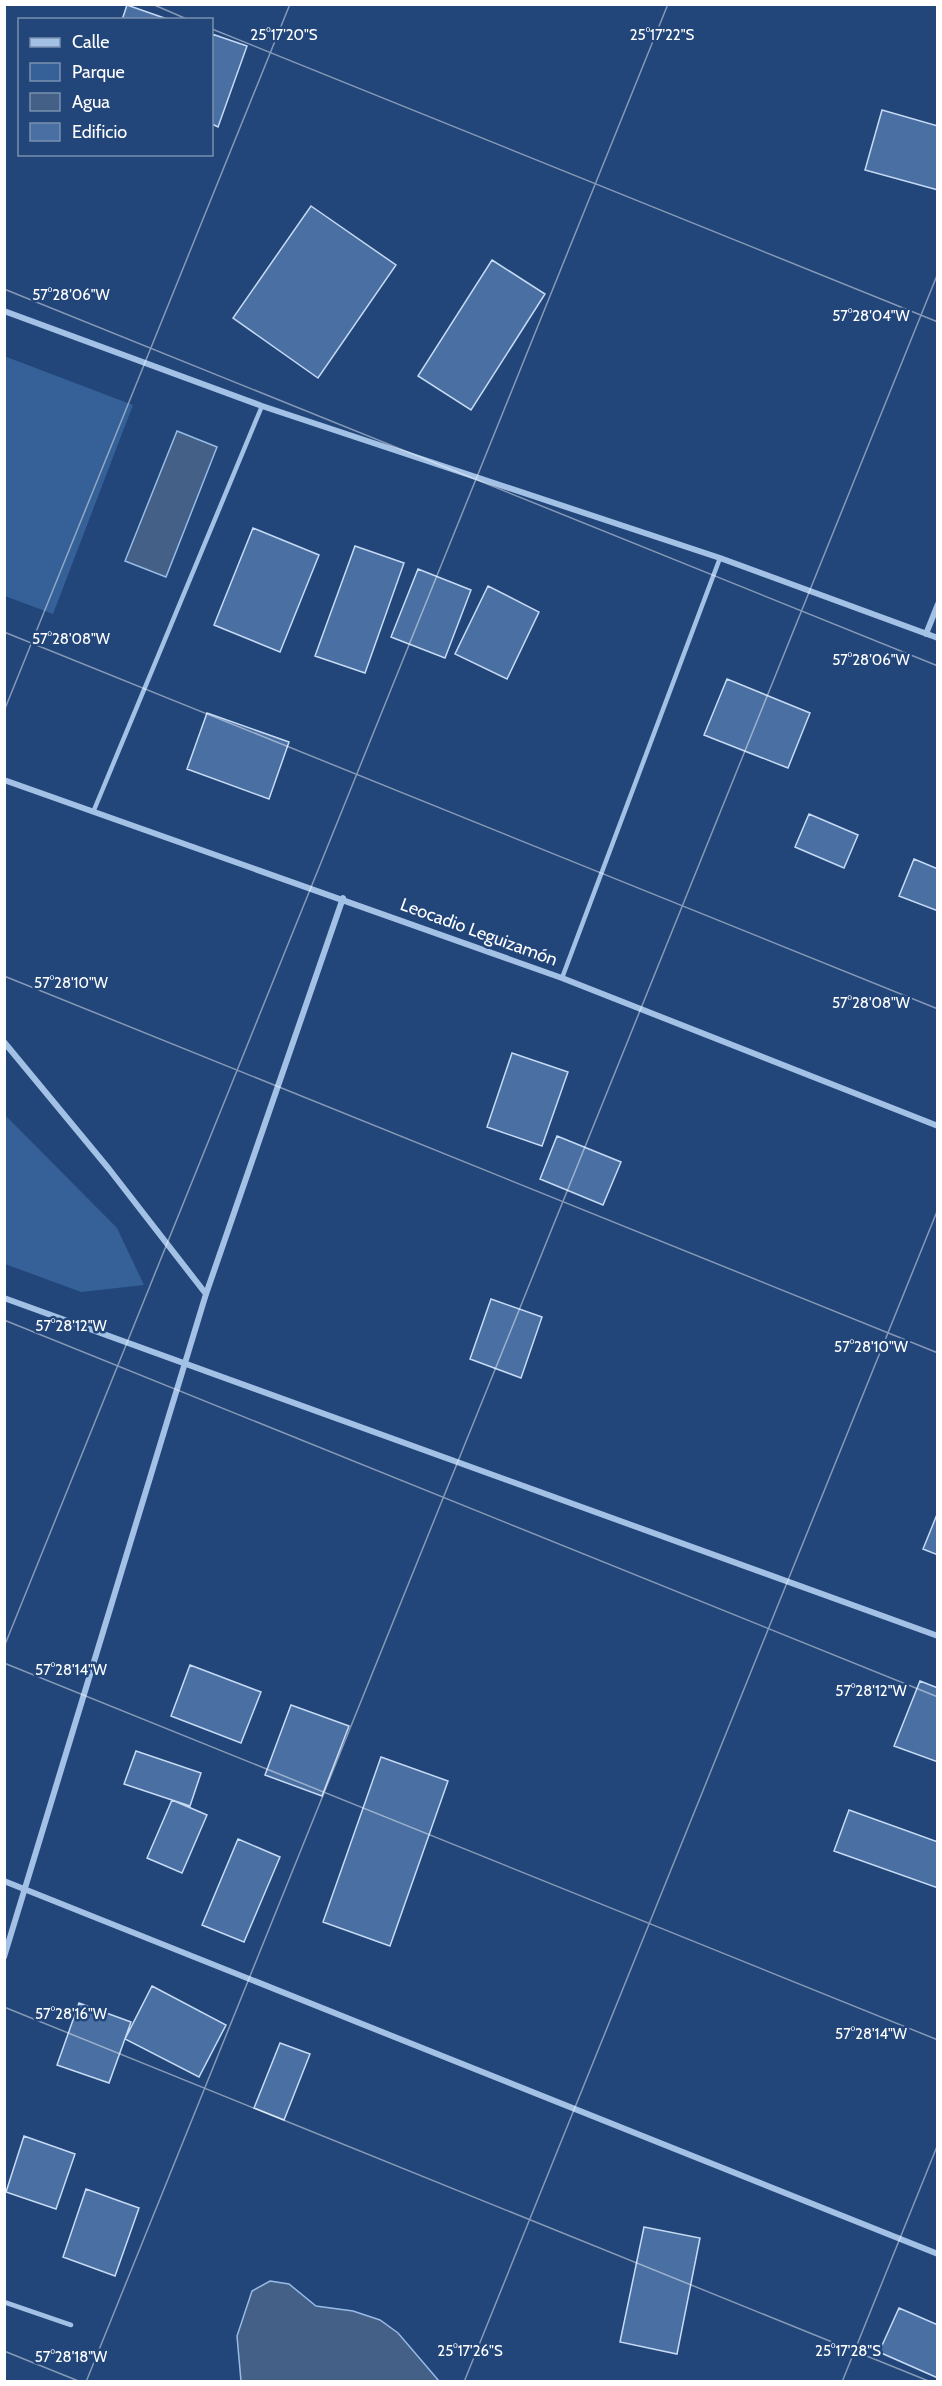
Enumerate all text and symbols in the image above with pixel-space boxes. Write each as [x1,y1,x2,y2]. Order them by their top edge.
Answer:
legend [18,18,213,156]
text: 25°17'20"S [250,26,318,44]
text: 25°17'22"S [630,26,695,44]
text: Calle [72,31,109,53]
text: Parque [72,61,125,83]
text: Agua [72,91,110,113]
text: Edificio [72,121,127,143]
text: 57°28'06"W [32,286,111,304]
text: 57°28'04"W [832,307,911,325]
text: 57°28'08"W [32,630,111,648]
text: 57°28'06"W [832,651,911,669]
street label: Leocadio Leguizamón [397,893,561,971]
text: 57°28'10"W [34,974,109,992]
text: 57°28'08"W [832,994,911,1012]
text: 57°28'12"W [35,1317,107,1335]
text: 57°28'10"W [834,1338,909,1356]
text: 57°28'14"W [35,1661,108,1679]
text: 57°28'12"W [835,1682,907,1700]
text: 57°28'16"W [35,2005,108,2023]
text: 57°28'14"W [835,2025,908,2043]
text: 25°17'26"S [437,2342,503,2360]
text: 25°17'28"S [815,2342,881,2360]
text: 57°28'18"W [35,2348,108,2366]

